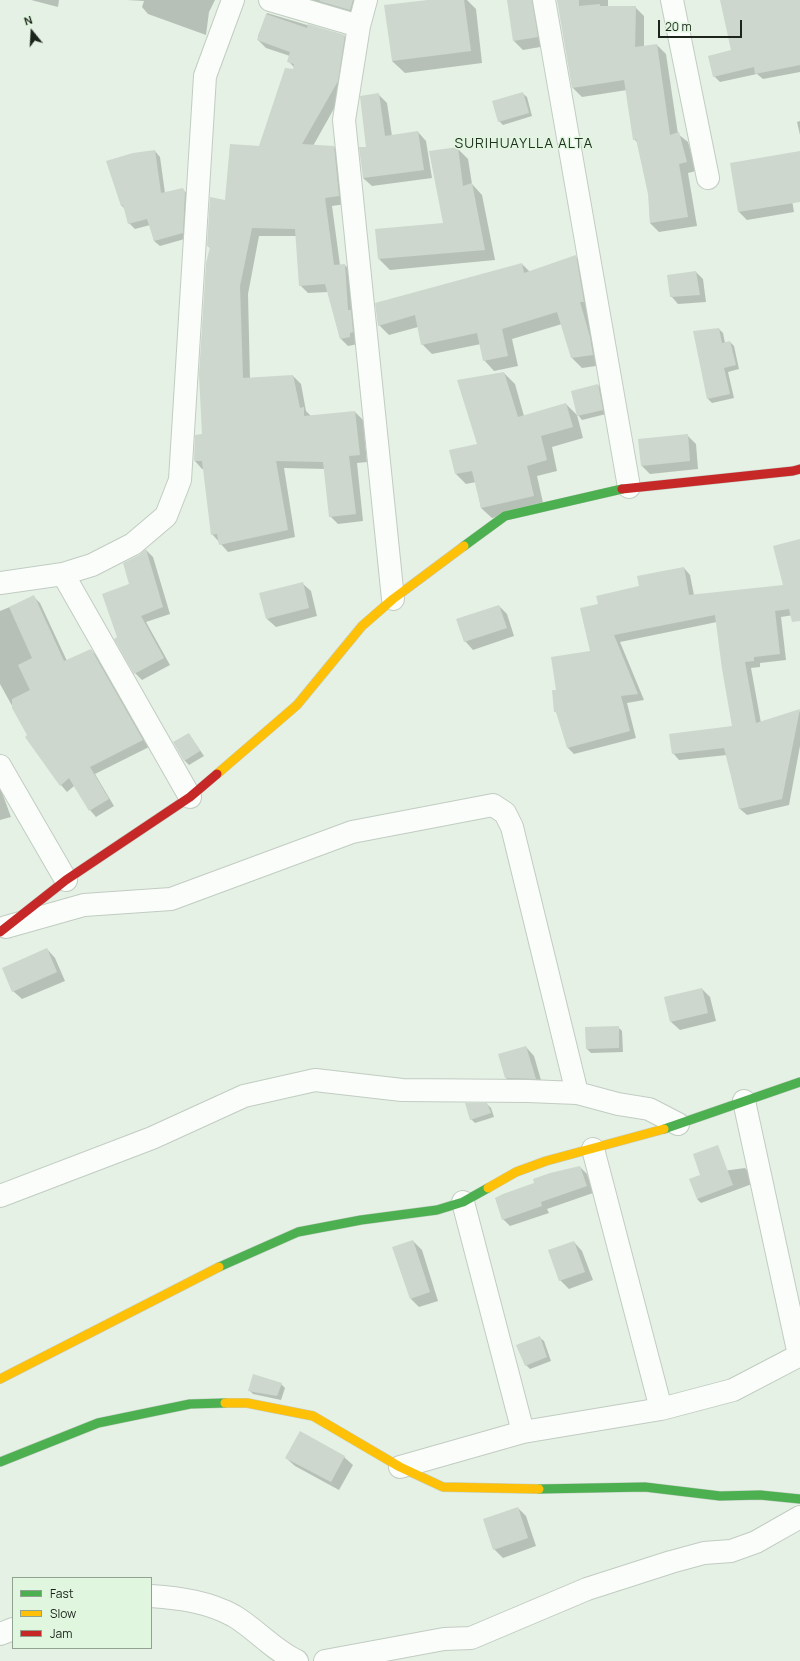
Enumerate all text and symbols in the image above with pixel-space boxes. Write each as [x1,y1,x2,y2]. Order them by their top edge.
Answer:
north arrow [12,12,52,52]
text: N [22,12,34,28]
scale bar [660,12,744,38]
text: 20 m [665,18,692,35]
district label: SURIHUAYLLA ALTA [455,136,593,152]
legend [12,1577,152,1649]
text: Fast [50,1585,74,1602]
text: Slow [50,1605,76,1622]
text: Jam [50,1625,72,1642]

